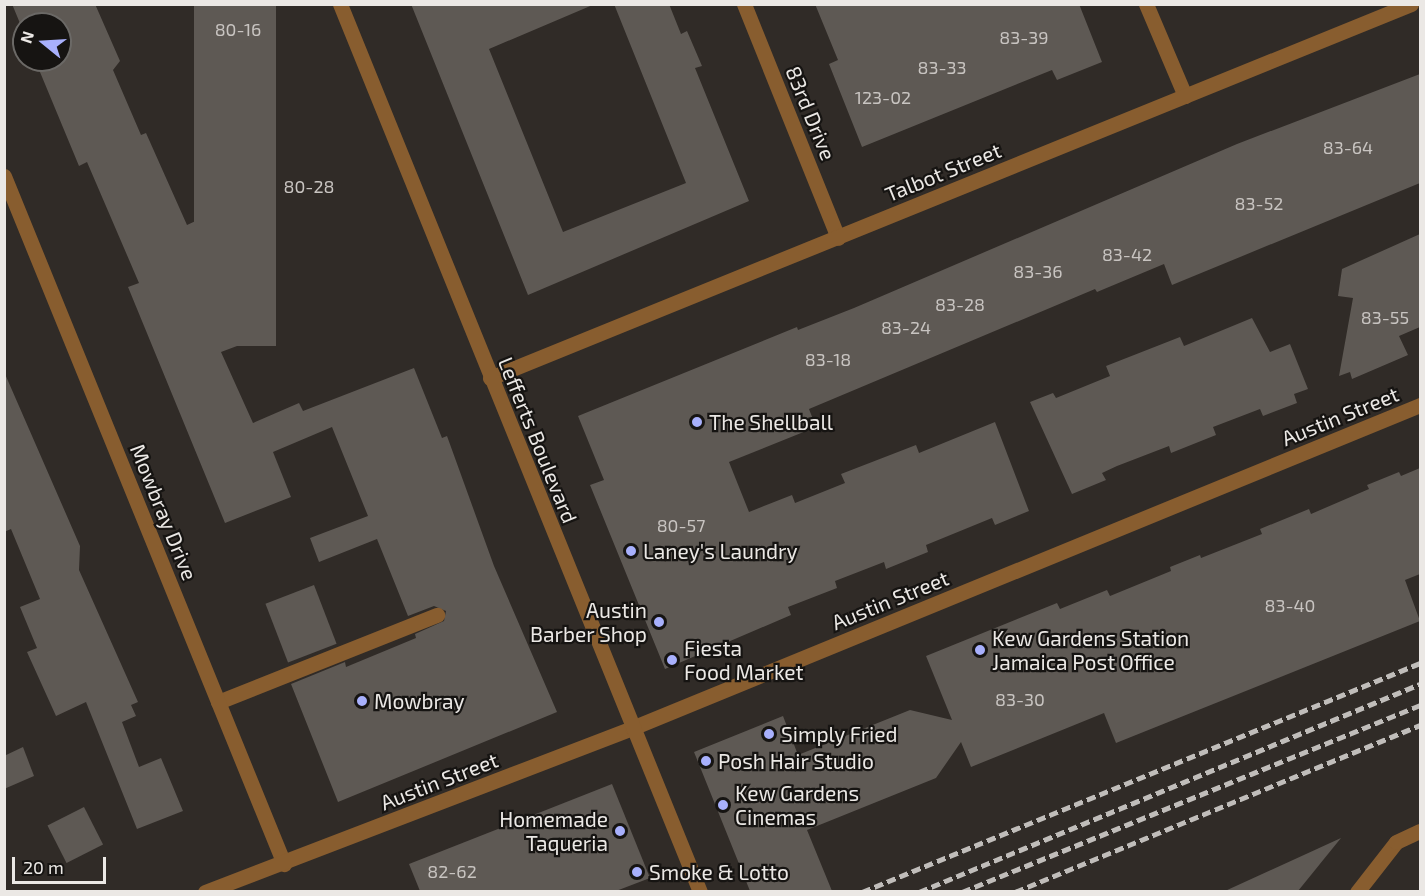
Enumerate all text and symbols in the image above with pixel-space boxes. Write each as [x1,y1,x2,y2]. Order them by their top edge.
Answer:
north arrow [12,12,72,72]
house number: 80-16 [215,18,261,40]
house number: 83-39 [999,26,1049,48]
text: N [15,28,37,45]
house number: 83-33 [917,56,967,78]
street label: 83rd Drive [781,62,841,164]
house number: 123-02 [855,86,911,108]
house number: 83-64 [1323,136,1373,158]
street label: Talbot Street [881,137,1005,207]
house number: 80-28 [284,175,334,197]
house number: 83-52 [1235,192,1283,214]
house number: 83-42 [1102,243,1152,265]
house number: 83-36 [1013,260,1063,282]
house number: 83-28 [935,293,985,315]
house number: 83-55 [1361,306,1409,328]
house number: 83-24 [881,316,931,338]
house number: 83-18 [805,348,851,370]
street label: Lefferts Boulevard [493,353,583,527]
street label: Austin Street [1278,381,1402,451]
place label: The Shellball [709,409,833,435]
marker: The Shellball [690,415,704,429]
street label: Mowbray Drive [125,440,203,584]
house number: 80-57 [657,514,705,536]
place label: Laney's Laundry [643,538,798,564]
marker: Laney's Laundry [624,544,638,558]
street label: Austin Street [828,565,952,635]
house number: 83-40 [1265,594,1315,616]
place label: Austin Barber Shop [530,597,647,647]
marker: Austin Barber Shop [652,615,666,629]
place label: Kew Gardens Station Jamaica Post Office [992,625,1190,675]
place label: Fiesta Food Market [684,635,804,685]
marker: Kew Gardens Station Jamaica Post Office [973,643,987,657]
marker: Fiesta Food Market [665,653,679,667]
place label: Mowbray [374,688,465,714]
house number: 83-30 [995,688,1045,710]
marker: Mowbray [355,694,369,708]
place label: Simply Fried [781,721,898,747]
marker: Simply Fried [762,727,776,741]
street label: Austin Street [377,747,501,815]
place label: Posh Hair Studio [718,748,874,774]
marker: Posh Hair Studio [699,754,713,768]
place label: Kew Gardens Cinemas [735,780,860,830]
marker: Kew Gardens Cinemas [716,798,730,812]
place label: Homemade Taqueria [499,806,608,856]
marker: Homemade Taqueria [613,824,627,838]
scale bar [15,845,110,883]
text: 20 m [23,856,64,878]
place label: Smoke & Lotto [649,859,789,885]
house number: 82-62 [427,860,477,882]
marker: Smoke & Lotto [630,865,644,879]

